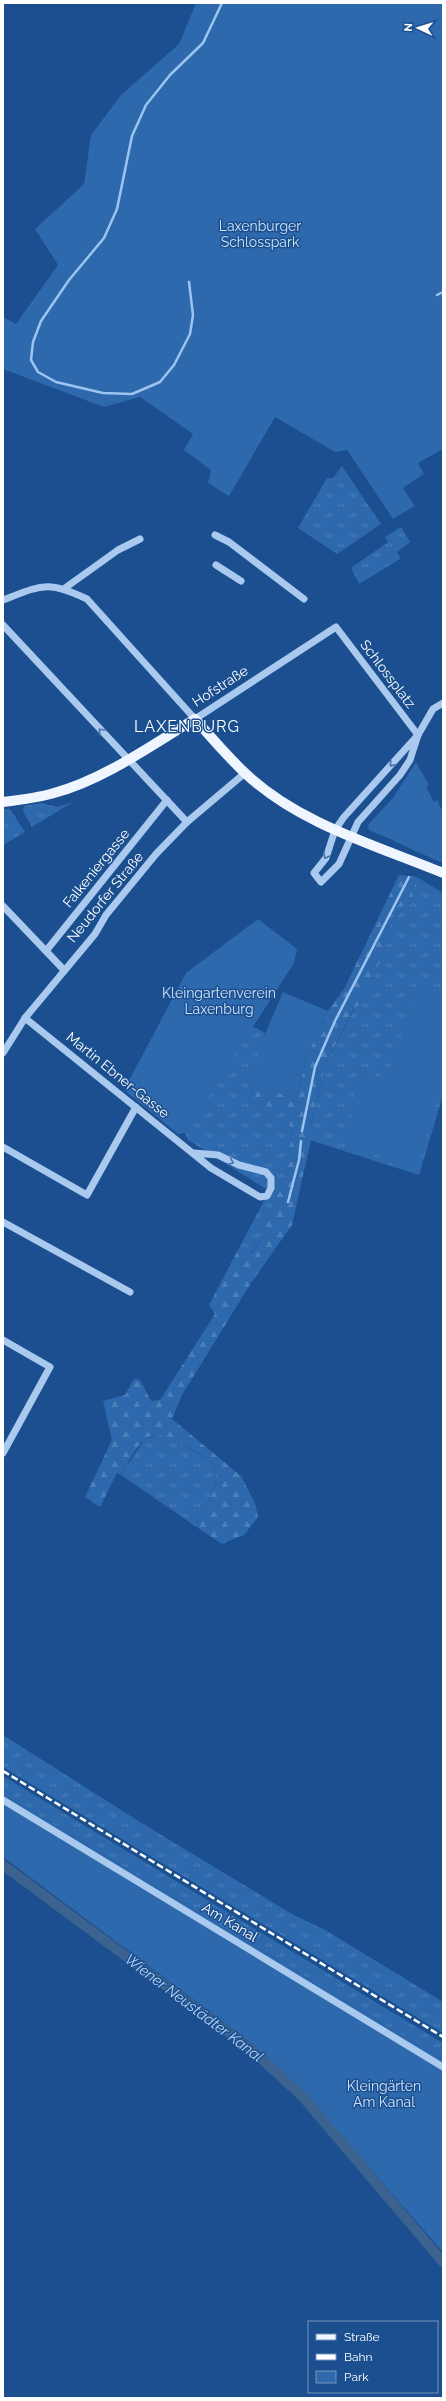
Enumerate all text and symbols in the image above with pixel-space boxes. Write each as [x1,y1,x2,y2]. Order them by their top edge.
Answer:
north arrow [398,8,438,48]
text: N [402,23,415,32]
park label: Laxenburger Schlosspark [219,218,301,250]
street label: Schlossplatz [357,637,419,711]
street label: Hofstraße [189,662,251,710]
district label: LAXENBURG [134,717,240,736]
one-way arrow [99,729,106,736]
one-way arrow [389,759,396,767]
street label: Falkeniergasse [60,826,132,910]
street label: Neudorfer Straße [64,849,146,945]
one-way arrow [323,852,330,859]
park label: Kleingartenverein Laxenburg [162,985,276,1017]
street label: Martin Ebner-Gasse [63,1029,173,1121]
one-way arrow [227,1157,235,1165]
street label: Am Kanal [199,1899,261,1945]
water label: Wiener Neustädter Kanal [121,1950,267,2066]
park label: Kleingärten Am Kanal [347,2078,421,2110]
legend [308,2321,438,2393]
text: Straße [344,2330,380,2344]
text: Bahn [344,2350,373,2364]
text: Park [344,2370,369,2384]

